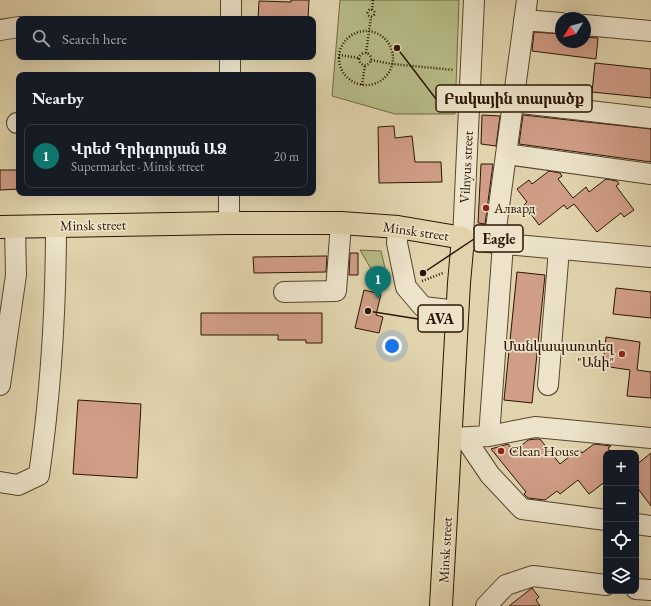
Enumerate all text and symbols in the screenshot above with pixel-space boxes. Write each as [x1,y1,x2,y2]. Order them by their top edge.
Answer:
north arrow [555,12,591,48]
search box [16,16,316,60]
icon: search [30,27,52,49]
text: Search here [62,29,127,48]
callout: Բակային տարածք [436,85,592,112]
text: Nearby [32,87,84,109]
text: Բակային տարածք [444,89,584,108]
street label: Vilnyus street [455,130,477,204]
text: Վրեժ Գրիգորյան ԱՁ [71,139,227,158]
text: 1 [43,148,49,165]
text: 20 m [274,148,299,165]
text: Supermarket · Minsk street [71,158,204,175]
place label: Алвард [493,199,536,217]
marker: Алвард [481,203,491,213]
street label: Minsk street [60,215,127,235]
street label: Minsk street [382,217,451,245]
callout: Eagle [474,225,523,252]
text: Eagle [483,229,515,248]
pin: 1 [365,266,391,299]
callout: AVA [418,305,463,332]
text: AVA [425,309,454,328]
your location [382,336,402,356]
place label: Մանկապառտեզ "Անի" [503,337,615,371]
marker: Մանկապառտեզ "Անի" [617,349,627,359]
place label: Clean House [509,442,580,460]
marker: Clean House [496,446,506,456]
map controls [603,450,639,594]
button: + [603,450,639,486]
button: − [603,486,639,522]
street label: Minsk street [434,516,456,583]
button: locate [603,522,639,558]
button: layers [603,558,639,594]

